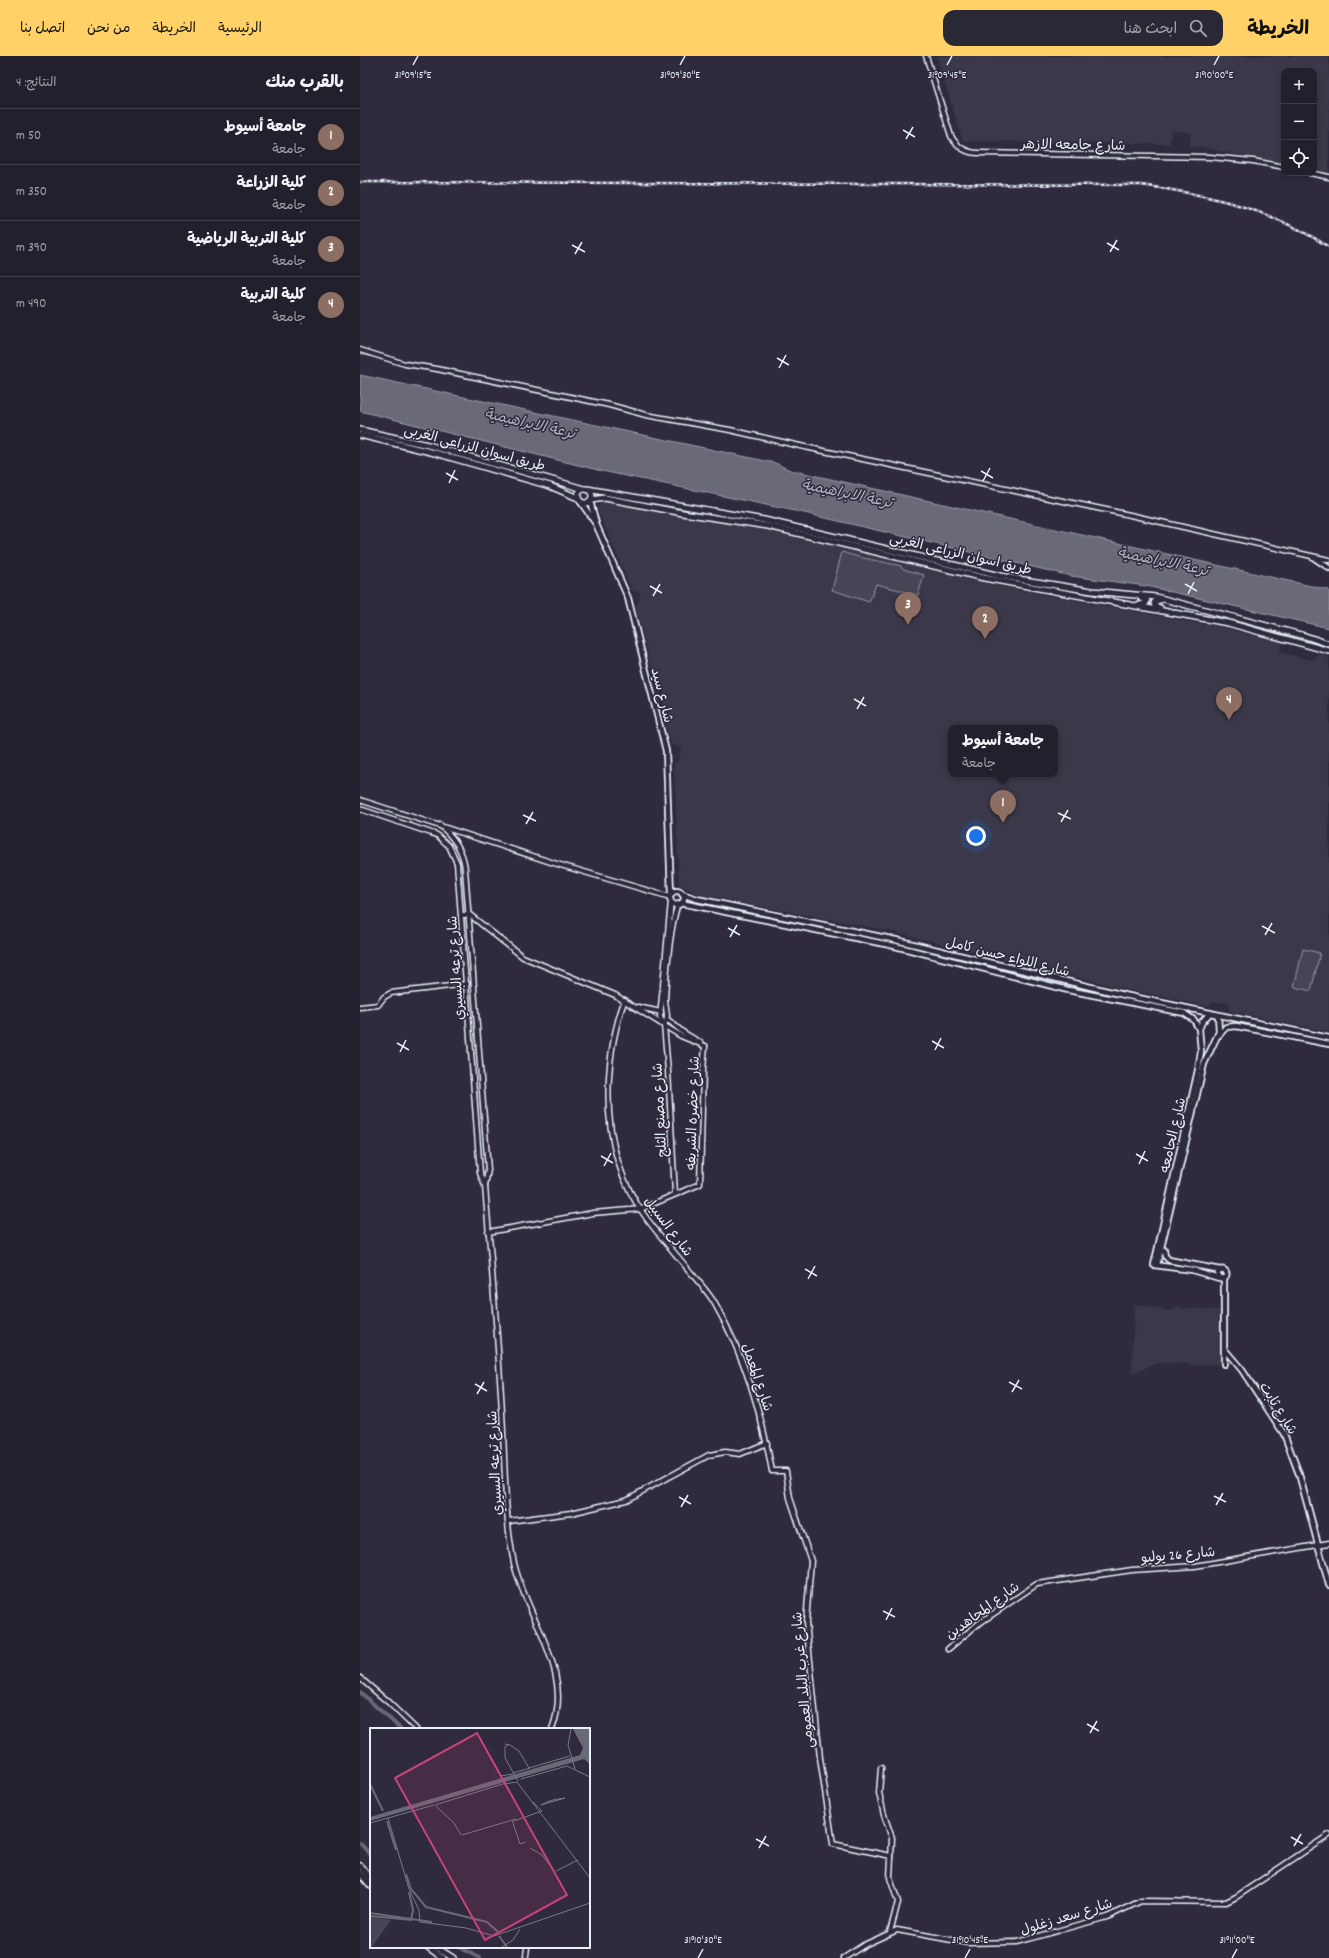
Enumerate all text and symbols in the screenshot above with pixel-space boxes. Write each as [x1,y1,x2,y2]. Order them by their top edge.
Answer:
search box [943,10,1223,46]
icon: search [1187,17,1209,39]
text: الخريطة [1247,17,1309,44]
text: اتصل بنا [20,19,65,39]
text: من نحن [87,19,130,39]
text: الخريطة [152,19,196,39]
text: الرئيسية [218,19,262,39]
text: ابحث هنا [1124,19,1177,41]
map controls [1281,68,1317,176]
button: + [1281,68,1317,104]
text: 31°09'15"E [395,69,432,83]
text: 31°09'30"E [660,69,700,83]
text: 31°09'45"E [928,69,967,83]
text: 31°10'00"E [1195,69,1234,83]
text: بالقرب منك [266,72,344,96]
text: النتائج: 4 [16,74,57,93]
button: − [1281,104,1317,140]
text: جامعة أسيوط [224,117,306,139]
text: 50 m [16,127,41,146]
text: 1 [330,127,332,146]
street label: شارع جامعه الازهر [1019,135,1126,157]
button: locate [1281,140,1317,176]
text: جامعة [272,141,306,160]
text: كلية الزراعة [237,173,306,195]
text: 350 m [16,183,47,202]
text: 2 [328,183,334,202]
text: جامعة [272,197,306,216]
text: كلية التربية الرياضية [187,229,306,251]
text: 390 m [16,239,47,258]
text: 3 [328,239,334,258]
text: جامعة [272,253,306,272]
text: كلية التربية [241,285,306,307]
text: 490 m [16,295,46,314]
text: 4 [328,295,334,314]
text: جامعة [272,309,306,328]
water label: ترعة الابراهيمية [482,404,580,447]
street label: طريق اسوان الزراعى الغربى [402,420,547,477]
water label: ترعة الابراهيمية [799,475,897,516]
street label: طريق اسوان الزراعى الغربى [888,529,1034,581]
water label: ترعة الابراهيمية [1115,543,1213,584]
pin: 3 [895,592,921,625]
pin: 2 [972,606,998,639]
street label: شارع سيد [645,666,678,725]
pin: 4 [1216,687,1242,720]
popup [948,725,1058,777]
text: جامعة أسيوط [962,731,1044,753]
text: جامعة [962,755,996,774]
pin: 1 [990,790,1016,823]
your location [966,826,986,846]
street label: شارع ترعه البسيري [443,915,471,1021]
street label: شارع اللواء حسن كامل [943,933,1072,983]
street label: شارع خضره الشريفه [682,1056,706,1170]
street label: شارع مصنع الثلج [649,1062,673,1158]
street label: شارع الجامعه [1156,1096,1192,1175]
street label: شارع السبيل [638,1193,697,1261]
street label: شارع المعمل [735,1341,777,1414]
street label: شارع ثابت [1253,1379,1301,1439]
street label: شارع ترعه البسيري [483,1410,509,1516]
street label: شارع 26 يوليو [1139,1543,1216,1569]
street label: شارع المجاهدين [942,1578,1024,1645]
street label: شارع غرب البلد العمومى [788,1611,820,1749]
inset map [370,1728,590,1948]
street label: شارع سعد زغلول [1018,1894,1115,1941]
text: 31°10'30"E [684,1934,722,1948]
text: 31°10'45"E [952,1934,989,1948]
text: 31°11'00"E [1219,1934,1255,1948]

